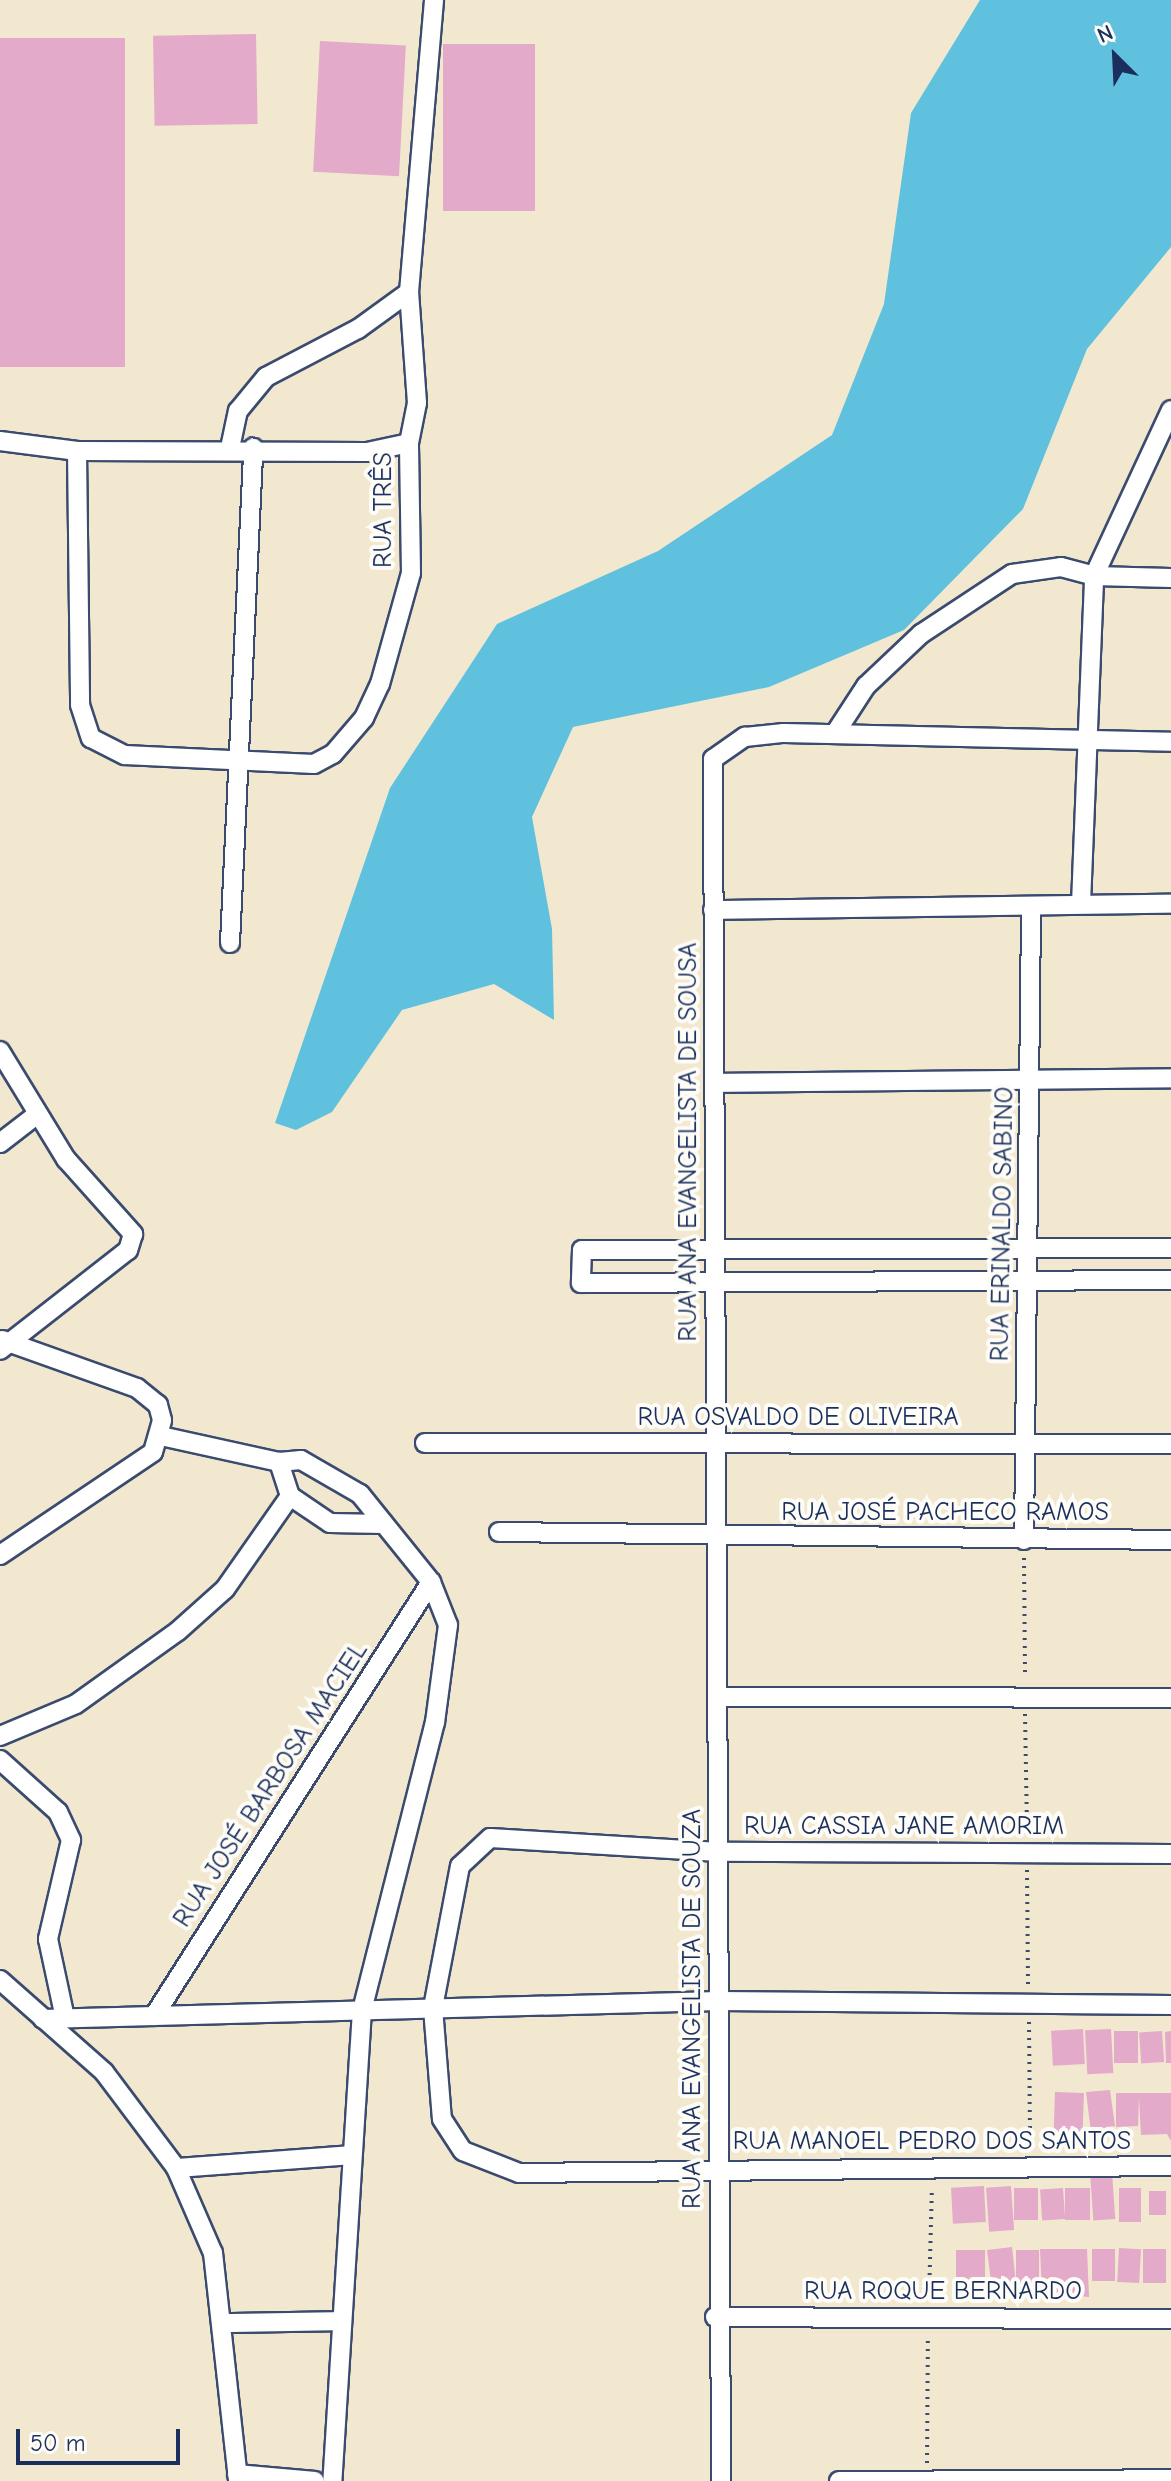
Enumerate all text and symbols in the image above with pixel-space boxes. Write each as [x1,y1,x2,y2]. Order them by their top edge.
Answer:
north arrow [1075,16,1155,96]
text: N [1093,19,1117,49]
street label: RUA TRÊS [368,452,400,568]
street label: RUA ANA EVANGELISTA DE SOUSA [673,942,705,1342]
street label: RUA ERINALDO SABINO [985,1086,1021,1362]
street label: RUA OSVALDO DE OLIVEIRA [637,1402,959,1434]
street label: RUA JOSÉ PACHECO RAMOS [781,1497,1109,1529]
street label: RUA JOSÉ BARBOSA MACIEL [167,1637,375,1933]
street label: RUA ANA EVANGELISTA DE SOUZA [677,1809,709,2209]
street label: RUA CASSIA JANE AMORIM [744,1811,1064,1843]
street label: RUA MANOEL PEDRO DOS SANTOS [733,2126,1131,2158]
street label: RUA ROQUE BERNARDO [804,2276,1082,2308]
scale bar [20,2413,184,2463]
text: 50 m [30,2429,86,2457]

